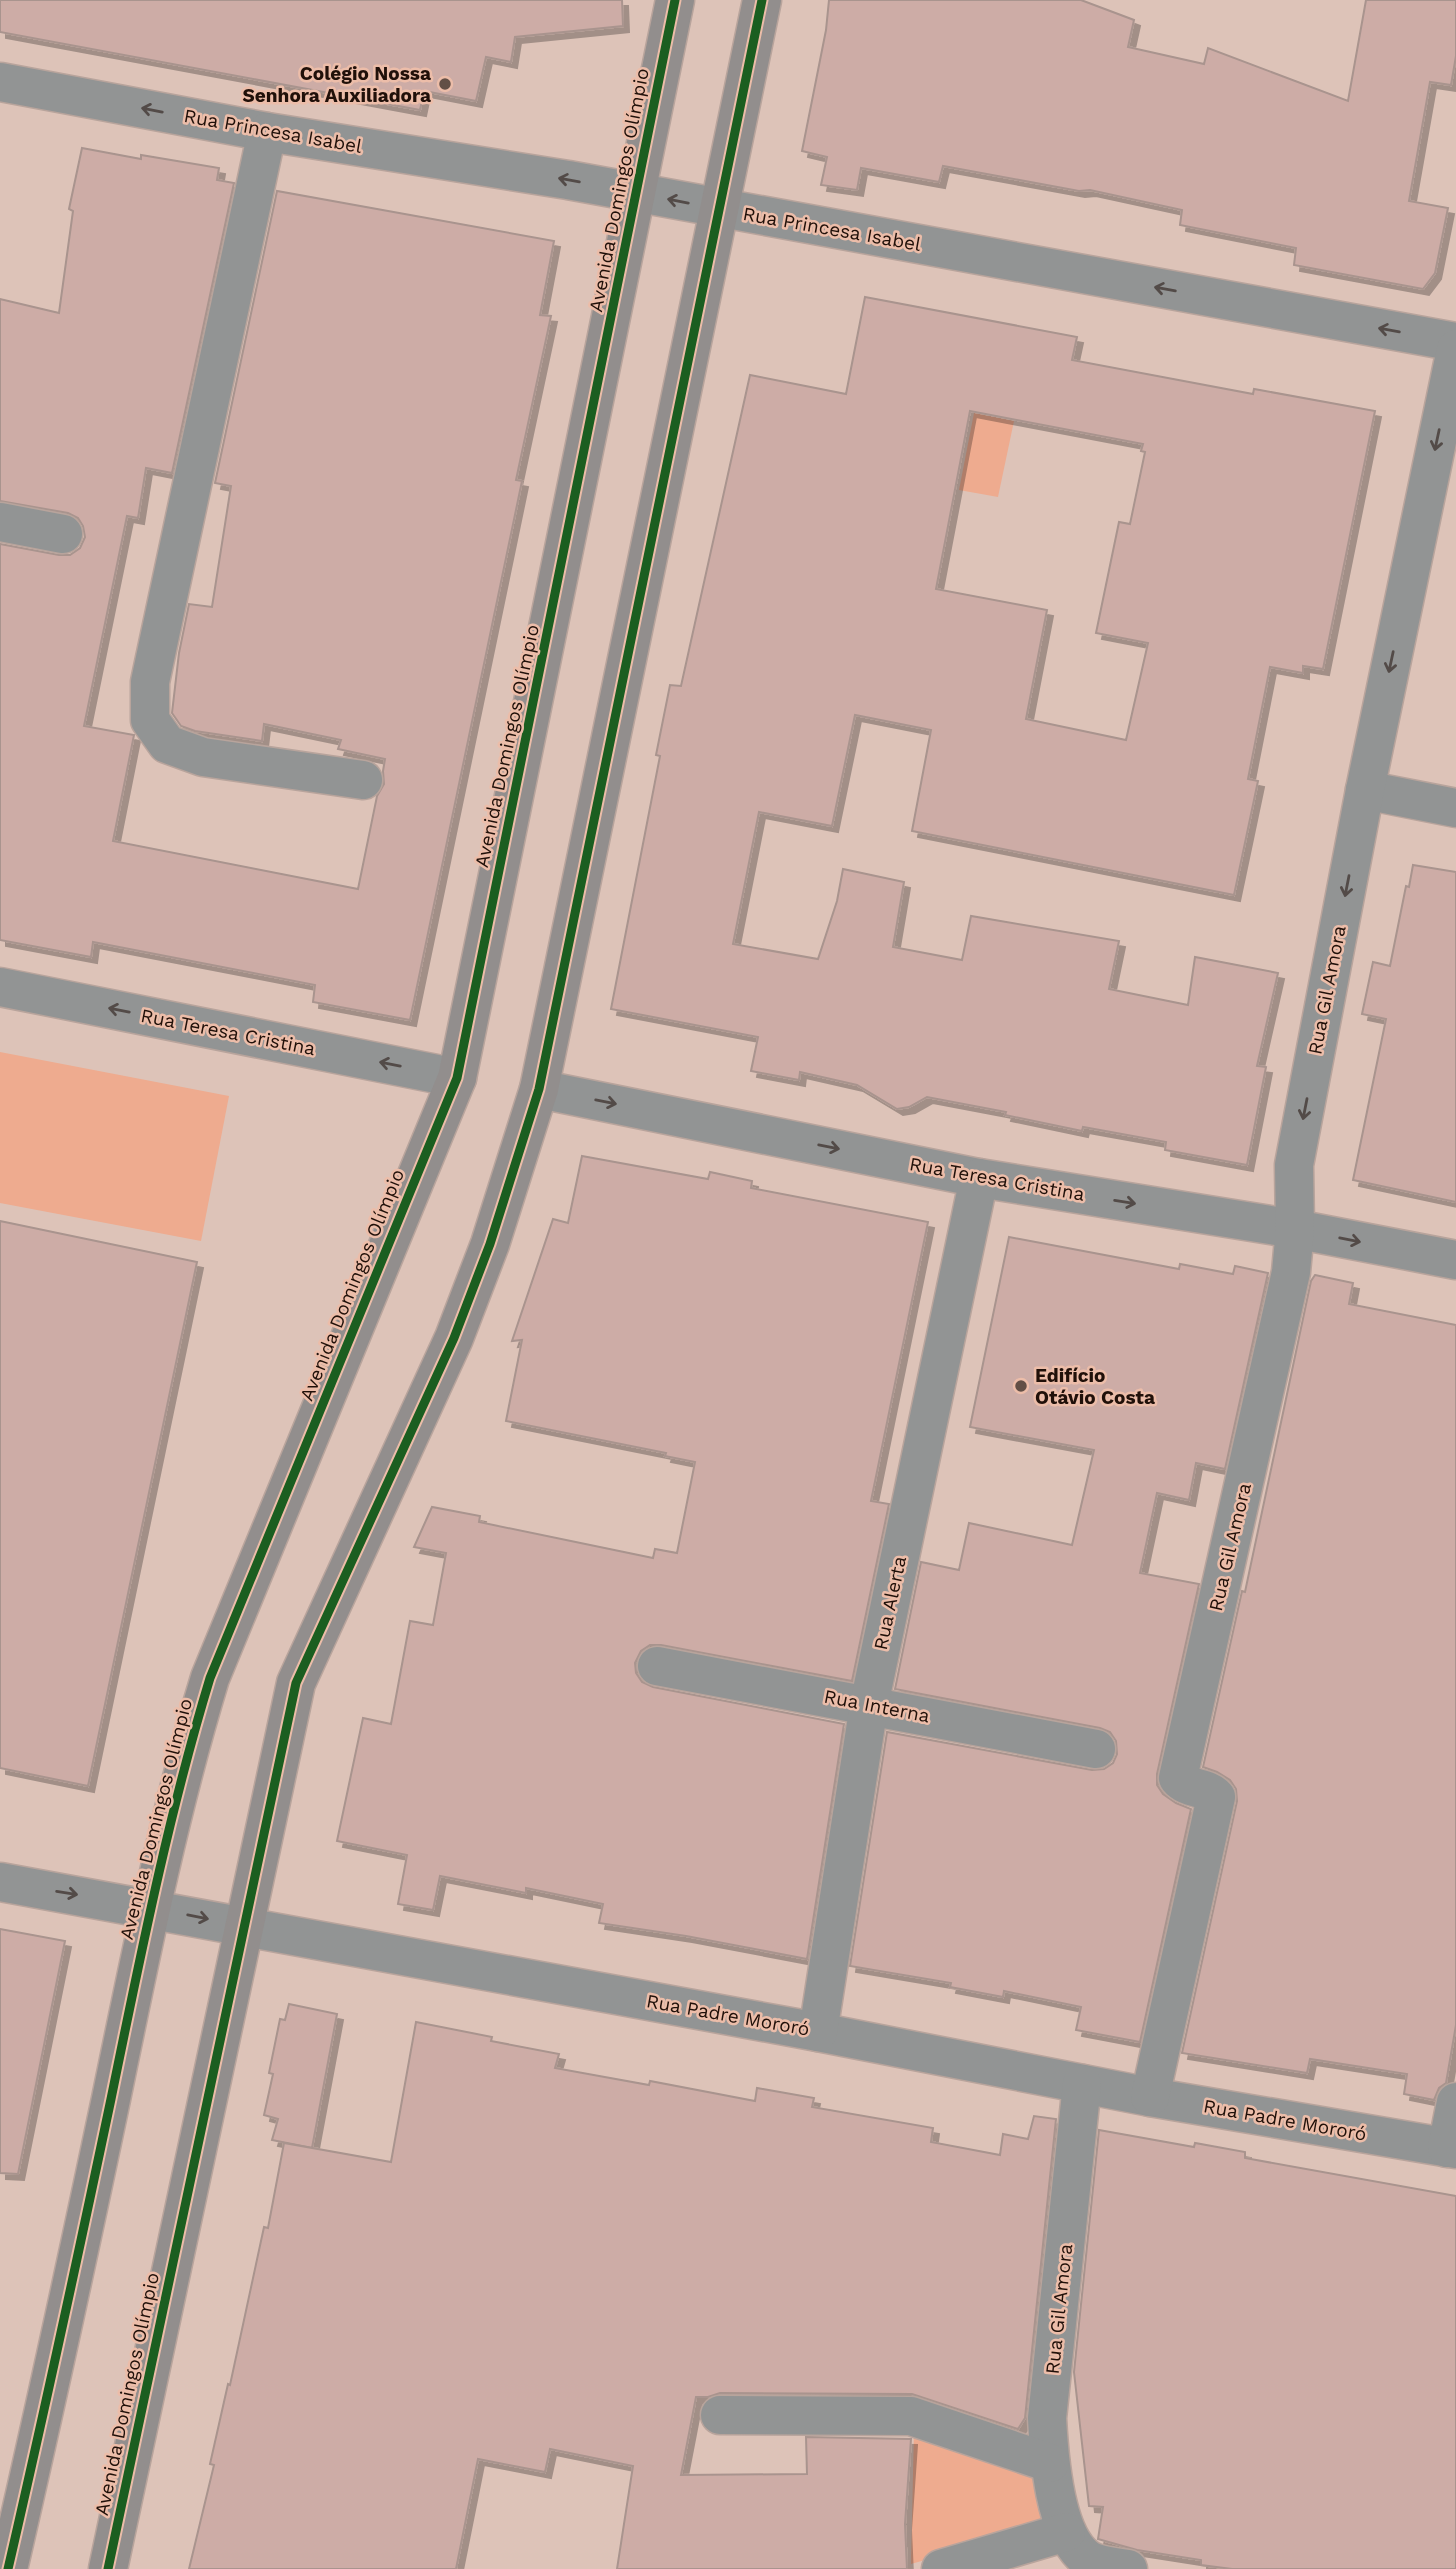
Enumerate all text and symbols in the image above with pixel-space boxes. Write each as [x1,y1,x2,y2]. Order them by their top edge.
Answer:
place label: Colégio Nossa Senhora Auxiliadora [243,62,431,107]
street label: Avenida Domingos Olímpio [584,66,654,314]
marker: Colégio Nossa Senhora Auxiliadora [437,76,453,92]
one-way arrow [141,103,164,116]
street label: Rua Princesa Isabel [182,104,364,158]
one-way arrow [558,173,581,186]
one-way arrow [667,194,690,207]
street label: Rua Princesa Isabel [741,202,923,256]
one-way arrow [1154,282,1177,296]
one-way arrow [1378,323,1401,336]
one-way arrow [1430,428,1444,451]
street label: Avenida Domingos Olímpio [470,622,544,870]
one-way arrow [1384,650,1398,673]
one-way arrow [1340,874,1353,897]
street label: Rua Gil Amora [1303,923,1351,1056]
one-way arrow [108,1003,131,1017]
street label: Rua Teresa Cristina [139,1004,317,1060]
one-way arrow [379,1057,402,1071]
one-way arrow [594,1096,617,1110]
one-way arrow [1297,1097,1311,1120]
one-way arrow [817,1141,840,1155]
street label: Rua Teresa Cristina [908,1152,1087,1206]
street label: Avenida Domingos Olímpio [295,1166,409,1404]
one-way arrow [1113,1196,1136,1209]
one-way arrow [1338,1233,1361,1247]
place label: Edifício Otávio Costa [1035,1364,1155,1409]
marker: Edifício Otávio Costa [1013,1378,1029,1394]
street label: Rua Gil Amora [1204,1480,1256,1613]
street label: Rua Alerta [869,1554,911,1652]
street label: Rua Interna [822,1684,932,1728]
street label: Avenida Domingos Olímpio [115,1696,197,1942]
one-way arrow [55,1887,78,1900]
one-way arrow [186,1911,209,1924]
street label: Rua Padre Mororó [645,1989,811,2041]
street label: Rua Padre Mororó [1202,2094,1368,2146]
street label: Rua Gil Amora [1041,2242,1077,2375]
street label: Avenida Domingos Olímpio [90,2270,164,2518]

